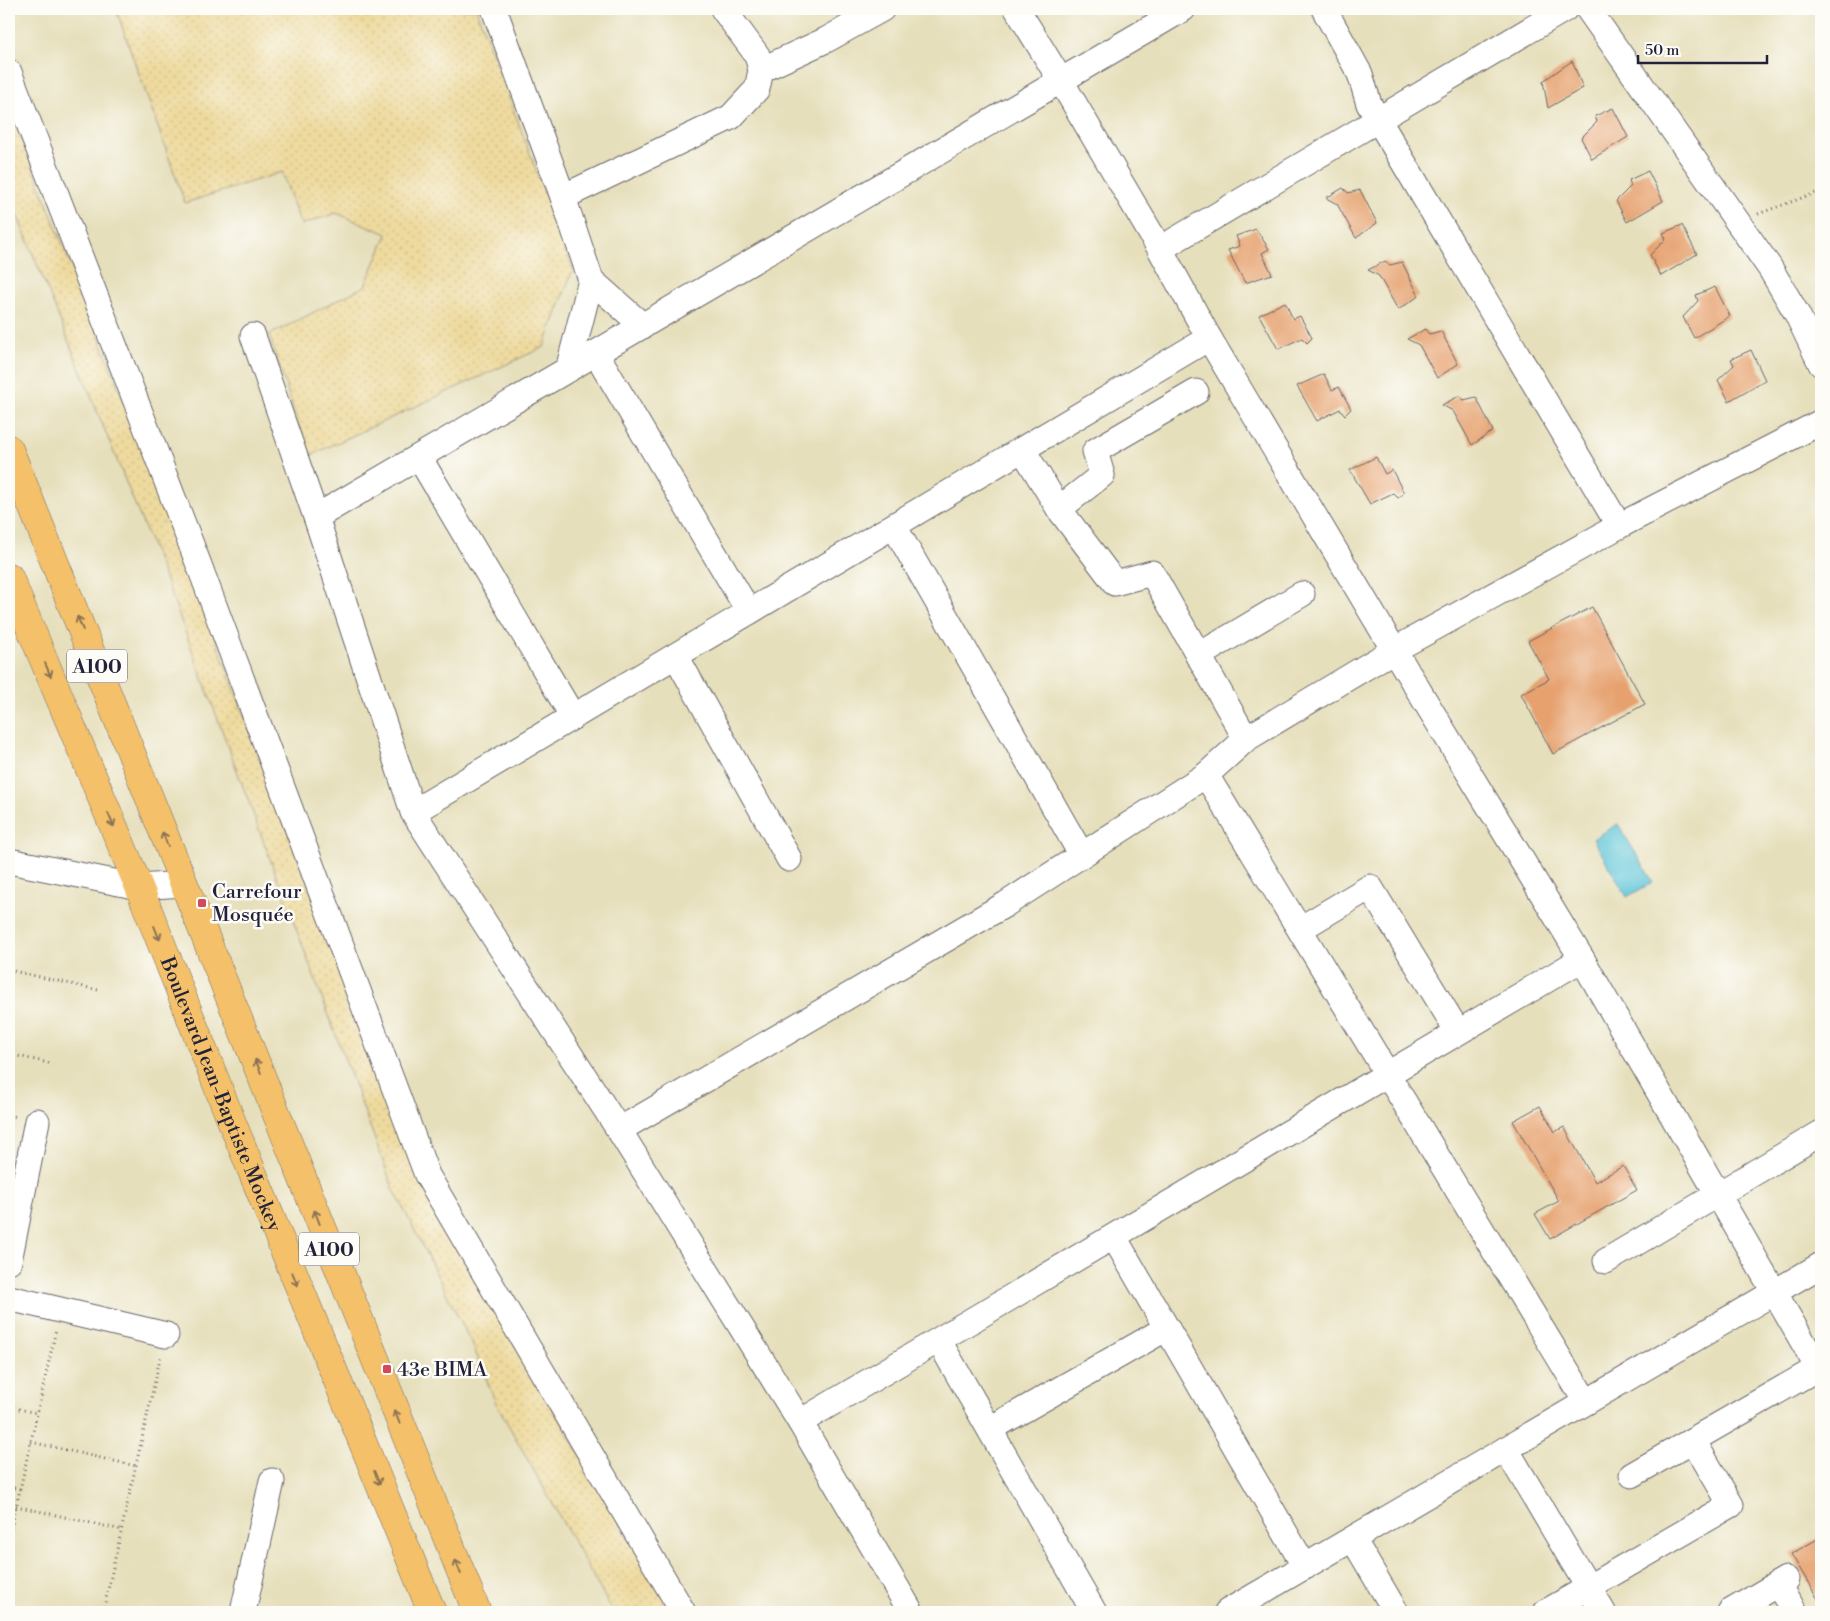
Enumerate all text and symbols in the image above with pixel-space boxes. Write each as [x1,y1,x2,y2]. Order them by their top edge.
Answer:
scale bar [1638,32,1766,64]
text: 50 m [1645,41,1679,60]
one-way arrow [74,616,84,631]
road number: A100 [67,649,127,682]
one-way arrow [44,662,53,677]
one-way arrow [106,812,116,827]
one-way arrow [160,832,170,847]
place label: Carrefour Mosquée [212,880,302,928]
marker: Carrefour Mosquée [196,897,208,909]
one-way arrow [153,925,162,940]
street label: Boulevard Jean-Baptiste Mockey [153,953,286,1236]
one-way arrow [253,1059,262,1074]
one-way arrow [312,1210,321,1225]
road number: A100 [299,1232,359,1266]
one-way arrow [292,1271,301,1286]
place label: 43e BIMA [397,1358,488,1383]
marker: 43e BIMA [381,1363,393,1375]
one-way arrow [392,1409,401,1424]
one-way arrow [372,1470,382,1485]
one-way arrow [453,1560,463,1575]

